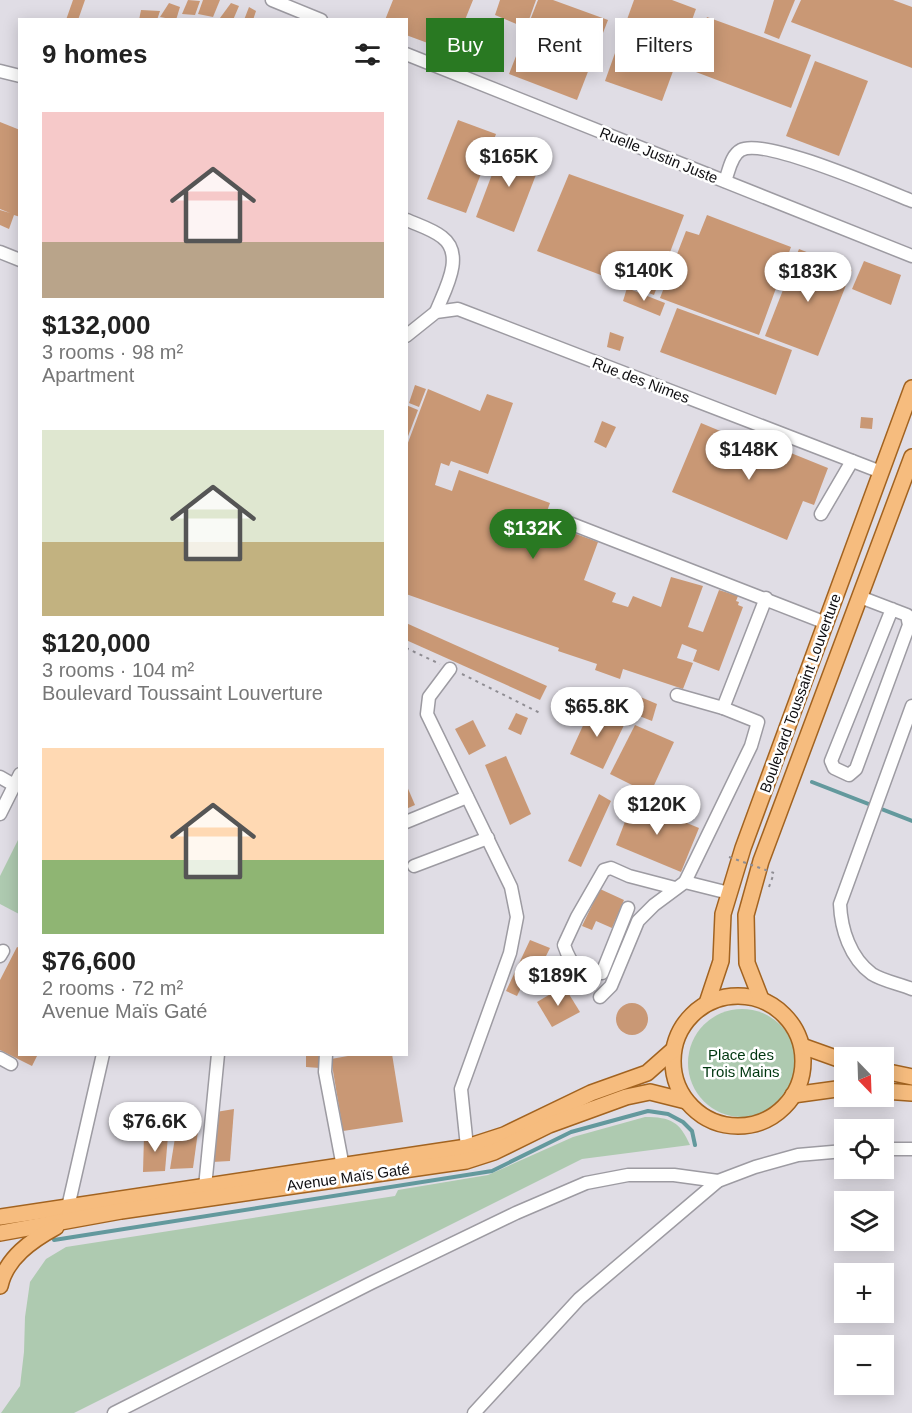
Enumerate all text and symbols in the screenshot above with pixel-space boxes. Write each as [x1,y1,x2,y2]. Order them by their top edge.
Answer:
chip: Buy [426,18,504,72]
chip: Rent [516,18,603,72]
chip: Filters [615,18,714,72]
icon: filters [351,38,384,71]
text: 9 homes [42,39,148,69]
street label: Ruelle Justin Juste [597,124,721,186]
pin: $165K [467,137,551,188]
text: $165K [480,145,538,167]
icon: home [159,151,267,259]
pin: $140K [602,251,686,302]
pin: $183K [766,252,850,303]
text: $140K [615,259,673,281]
text: $183K [779,260,837,282]
text: $132,000 [42,310,150,340]
text: 3 rooms · 98 m² [42,341,183,363]
street label: Rue des Nimes [590,354,692,406]
text: Apartment [42,364,134,386]
pin: $148K [707,430,791,481]
text: $148K [720,438,778,460]
icon: home [159,469,267,577]
pin: $132K [491,509,575,560]
text: $132K [504,517,562,539]
street label: Boulevard Toussaint Louverture [756,591,844,795]
text: $120,000 [42,628,150,658]
text: 3 rooms · 104 m² [42,659,194,681]
text: Boulevard Toussaint Louverture [42,682,323,704]
pin: $65.8K [548,687,646,738]
text: $65.8K [565,695,629,717]
pin: $120K [615,785,699,836]
icon: home [159,787,267,895]
text: $120K [628,793,686,815]
text: $76,600 [42,946,136,976]
pin: $189K [516,956,600,1007]
text: $189K [529,964,587,986]
text: 2 rooms · 72 m² [42,977,183,999]
text: Avenue Maïs Gaté [42,1000,207,1022]
park label: Place des Trois Mains [703,1046,779,1080]
north arrow [834,1047,894,1107]
map controls [834,1047,894,1395]
pin: $76.6K [106,1102,204,1153]
text: $76.6K [123,1110,187,1132]
button: locate [834,1119,894,1179]
street label: Avenue Maïs Gaté [285,1160,411,1194]
button: layers [834,1191,894,1251]
button: + [834,1263,894,1323]
button: − [834,1335,894,1395]

